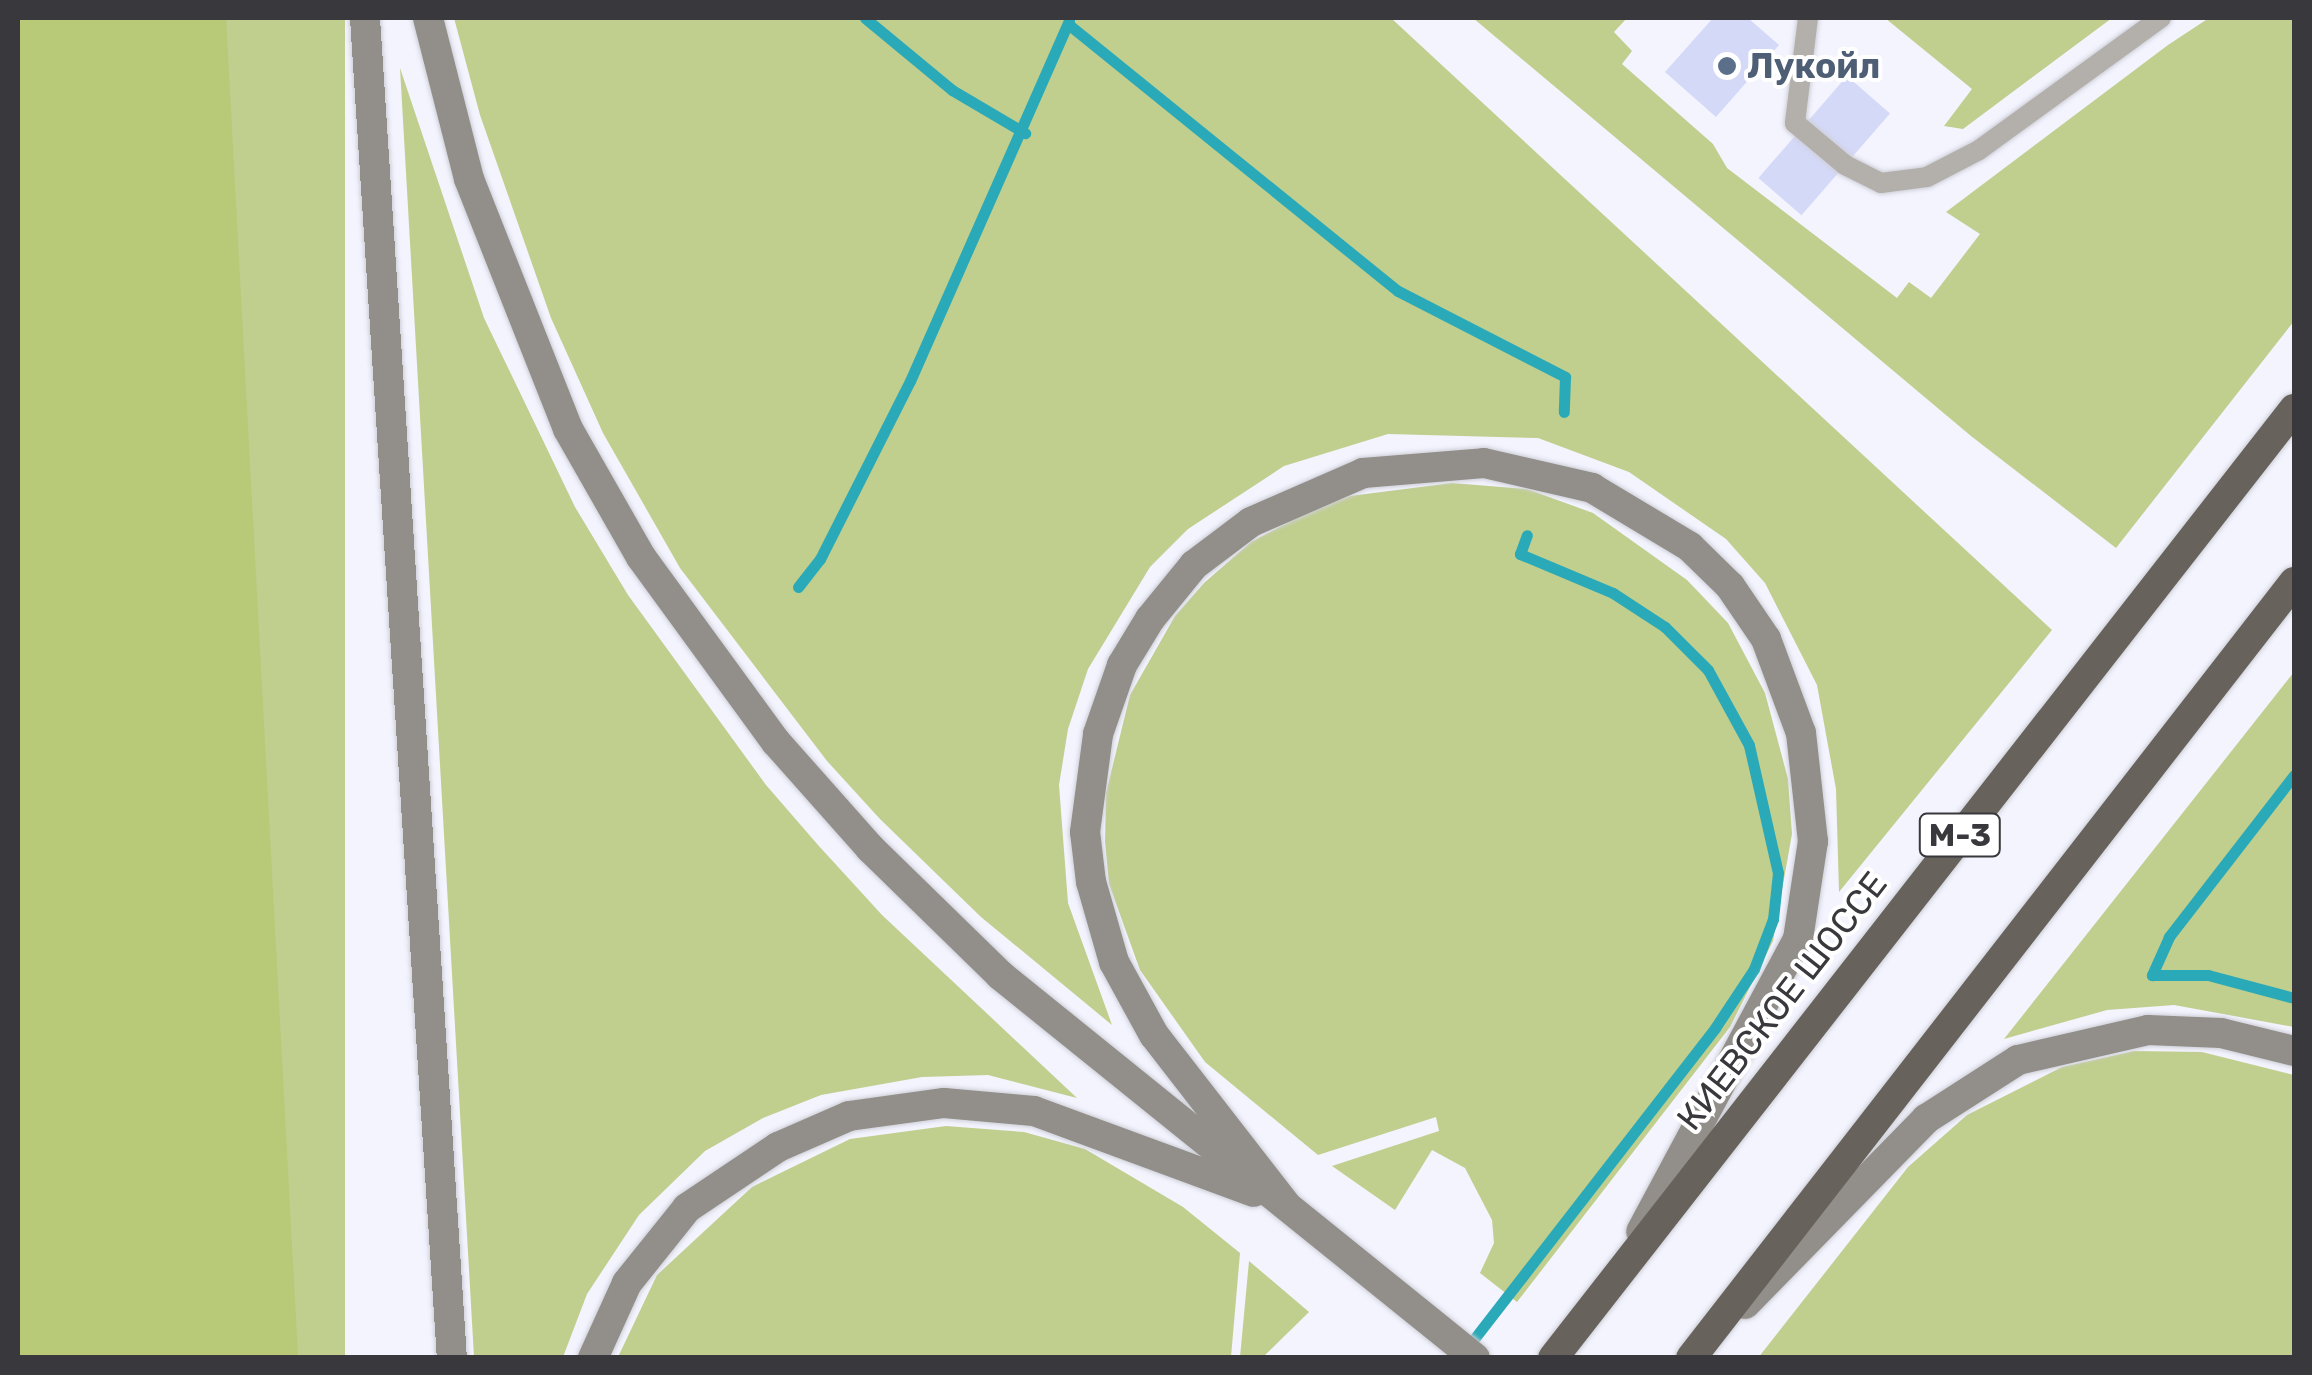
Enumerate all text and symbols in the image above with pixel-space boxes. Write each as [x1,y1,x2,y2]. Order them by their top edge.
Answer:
place label: Лукойл [1747,45,1880,87]
marker: Лукойл [1716,55,1738,77]
road number: М-3 [1918,808,2002,862]
street label: КИЕВСКОЕ ШОССЕ [1668,864,1896,1138]

